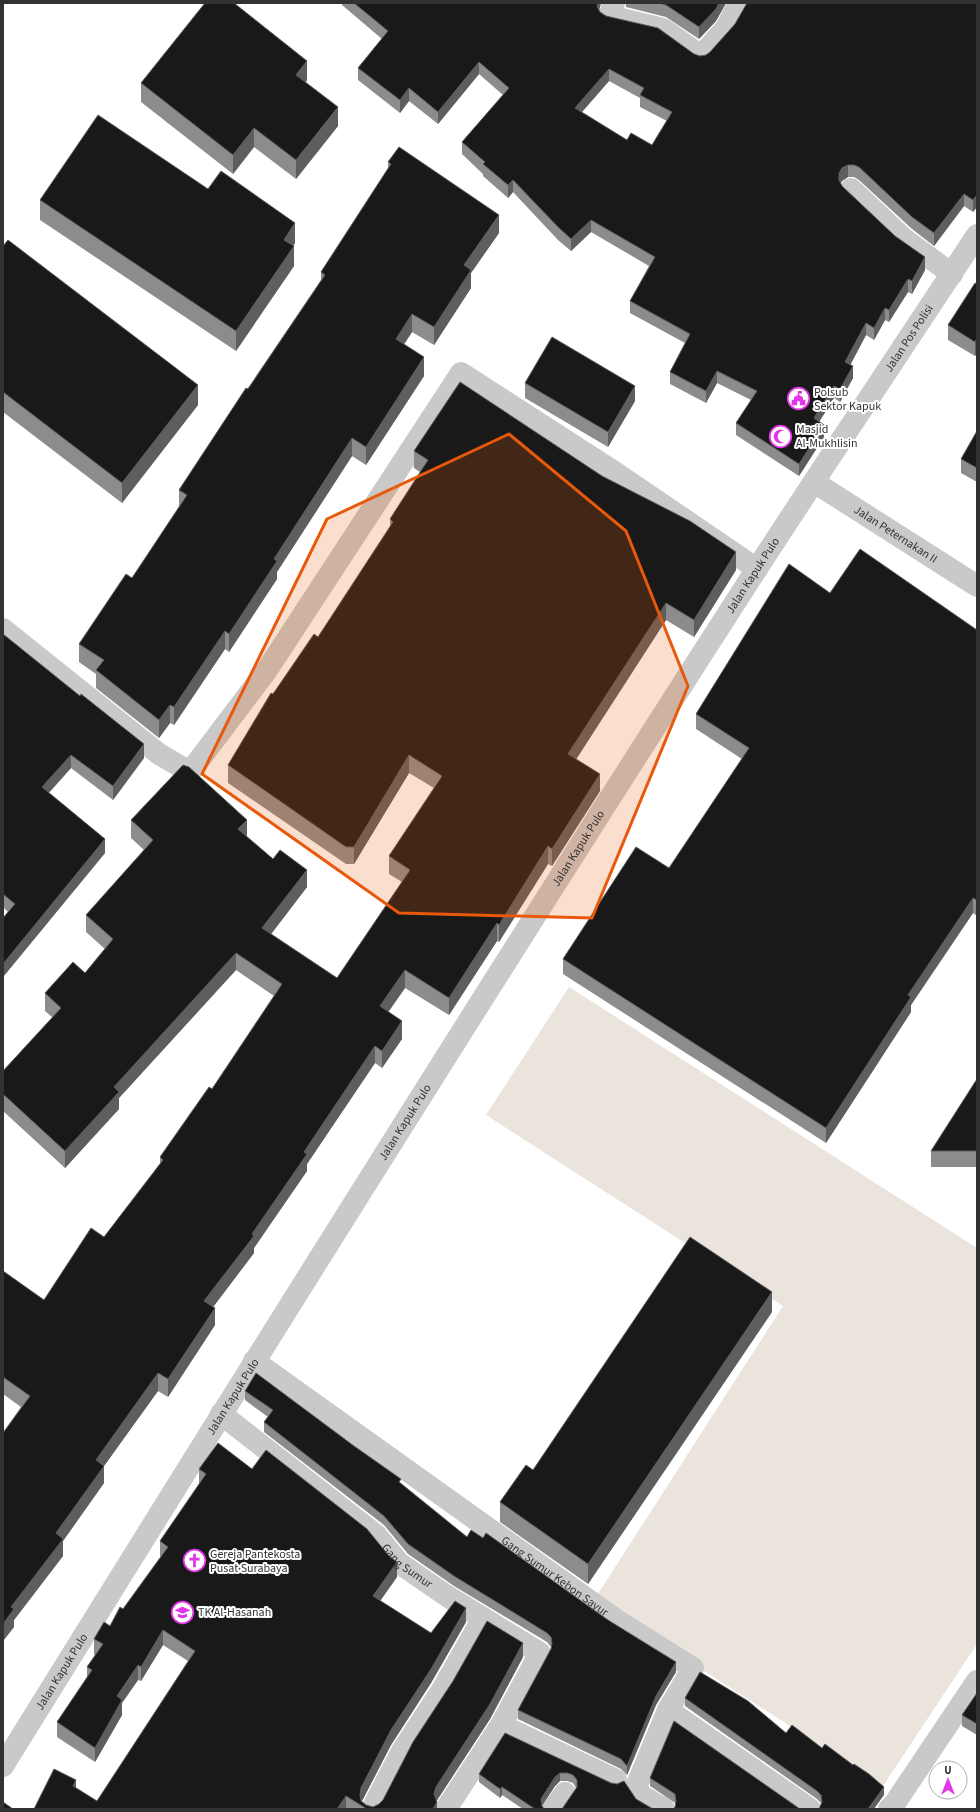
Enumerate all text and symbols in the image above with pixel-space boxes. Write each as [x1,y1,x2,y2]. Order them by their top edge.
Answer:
street label: Jalan Pos Polisi [881,301,938,375]
place label: Polsub Sektor Kapuk [814,384,881,415]
public building icon: Polsub Sektor Kapuk [785,386,811,412]
place label: Masjid Al-Mukhlisin [796,421,858,452]
mosque icon: Masjid Al-Mukhlisin [767,423,793,449]
street label: Jalan Peternakan II [850,502,941,568]
street label: Jalan Kapuk Pulo [722,534,784,617]
street label: Jalan Kapuk Pulo [548,807,609,890]
street label: Jalan Kapuk Pulo [375,1081,436,1164]
street label: Jalan Kapuk Pulo [203,1355,264,1438]
street label: Gang Sumur Kebon Sayur [498,1532,613,1621]
street label: Gang Sumur [377,1540,437,1593]
place label: Gereja Pantekosta Pusat Surabaya [210,1546,300,1577]
church icon: Gereja Pantekosta Pusat Surabaya [182,1548,208,1574]
school or university icon: TK Al-Hasanah [169,1599,195,1625]
place label: TK Al-Hasanah [198,1604,271,1621]
street label: Jalan Kapuk Pulo [32,1630,92,1714]
north arrow [928,1760,968,1800]
text: U [944,1763,952,1778]

